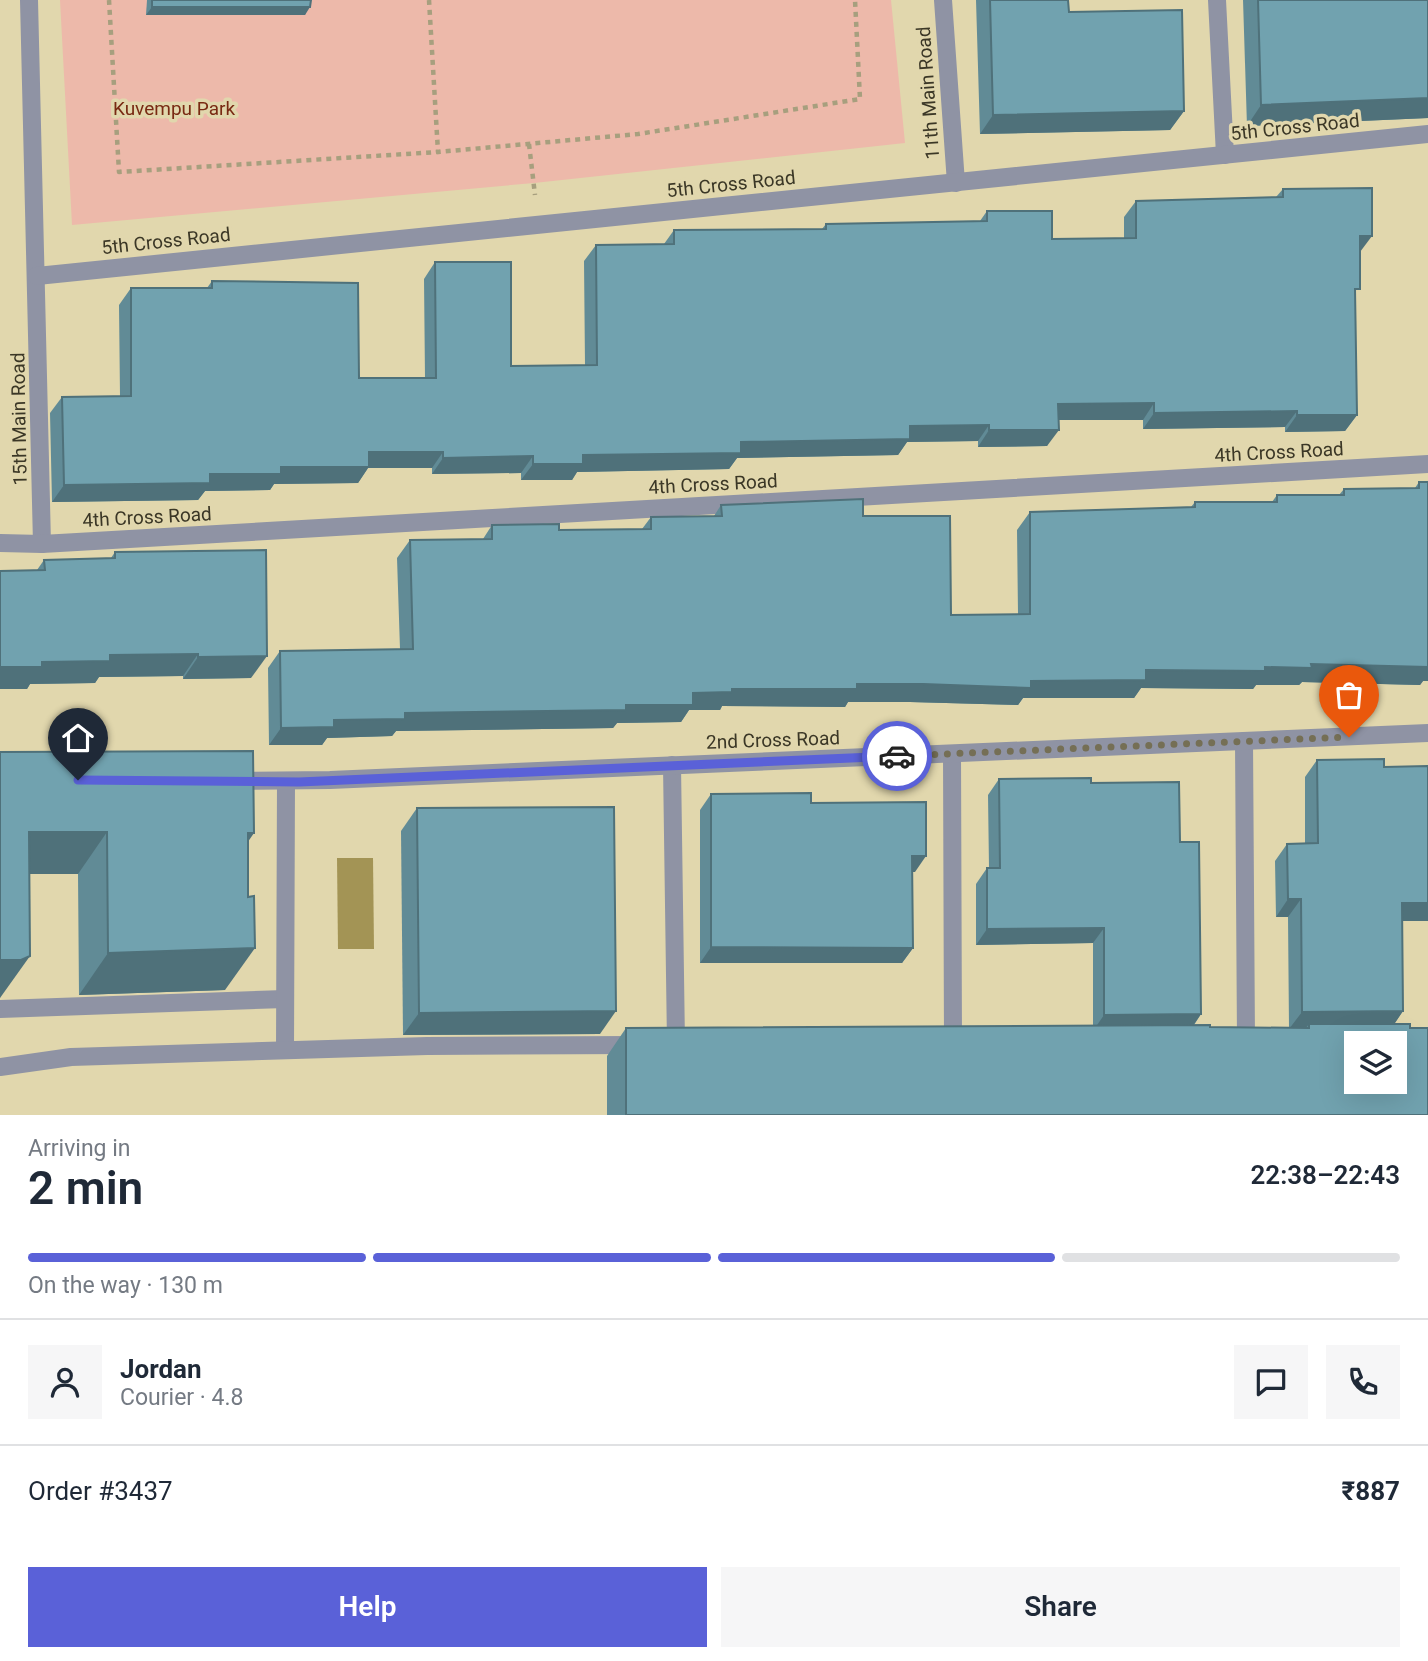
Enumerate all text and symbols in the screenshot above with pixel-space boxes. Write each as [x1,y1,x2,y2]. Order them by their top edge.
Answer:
street label: 11th Main Road [912,26,944,160]
park label: Kuvempu Park [113,97,235,120]
street label: 5th Cross Road [1229,109,1361,145]
street label: 5th Cross Road [665,166,797,202]
street label: 5th Cross Road [100,223,232,259]
street label: 15th Main Road [6,352,32,486]
street label: 4th Cross Road [1214,437,1344,467]
street label: 4th Cross Road [648,469,778,499]
street label: 4th Cross Road [82,502,212,532]
pin [1319,665,1379,737]
icon: bag [1330,676,1368,714]
pin [48,708,108,780]
icon: home [59,719,97,757]
courier [862,721,932,791]
street label: 2nd Cross Road [706,726,840,754]
icon: car [878,737,916,775]
map controls [1344,1031,1407,1094]
button: layers [1344,1031,1407,1094]
text: Arriving in [28,1135,131,1162]
text: 22:38–22:43 [1250,1160,1400,1190]
text: 2 min [28,1161,143,1215]
text: On the way · 130 m [28,1272,223,1299]
button: person [28,1345,102,1419]
button: chat [1234,1345,1308,1419]
button: phone [1326,1345,1400,1419]
text: Jordan [120,1354,202,1384]
text: Courier · 4.8 [120,1384,243,1411]
text: Order #3437 [28,1476,173,1506]
text: ₹887 [1342,1476,1400,1506]
button: Help [28,1567,707,1647]
button: Share [721,1567,1400,1647]

